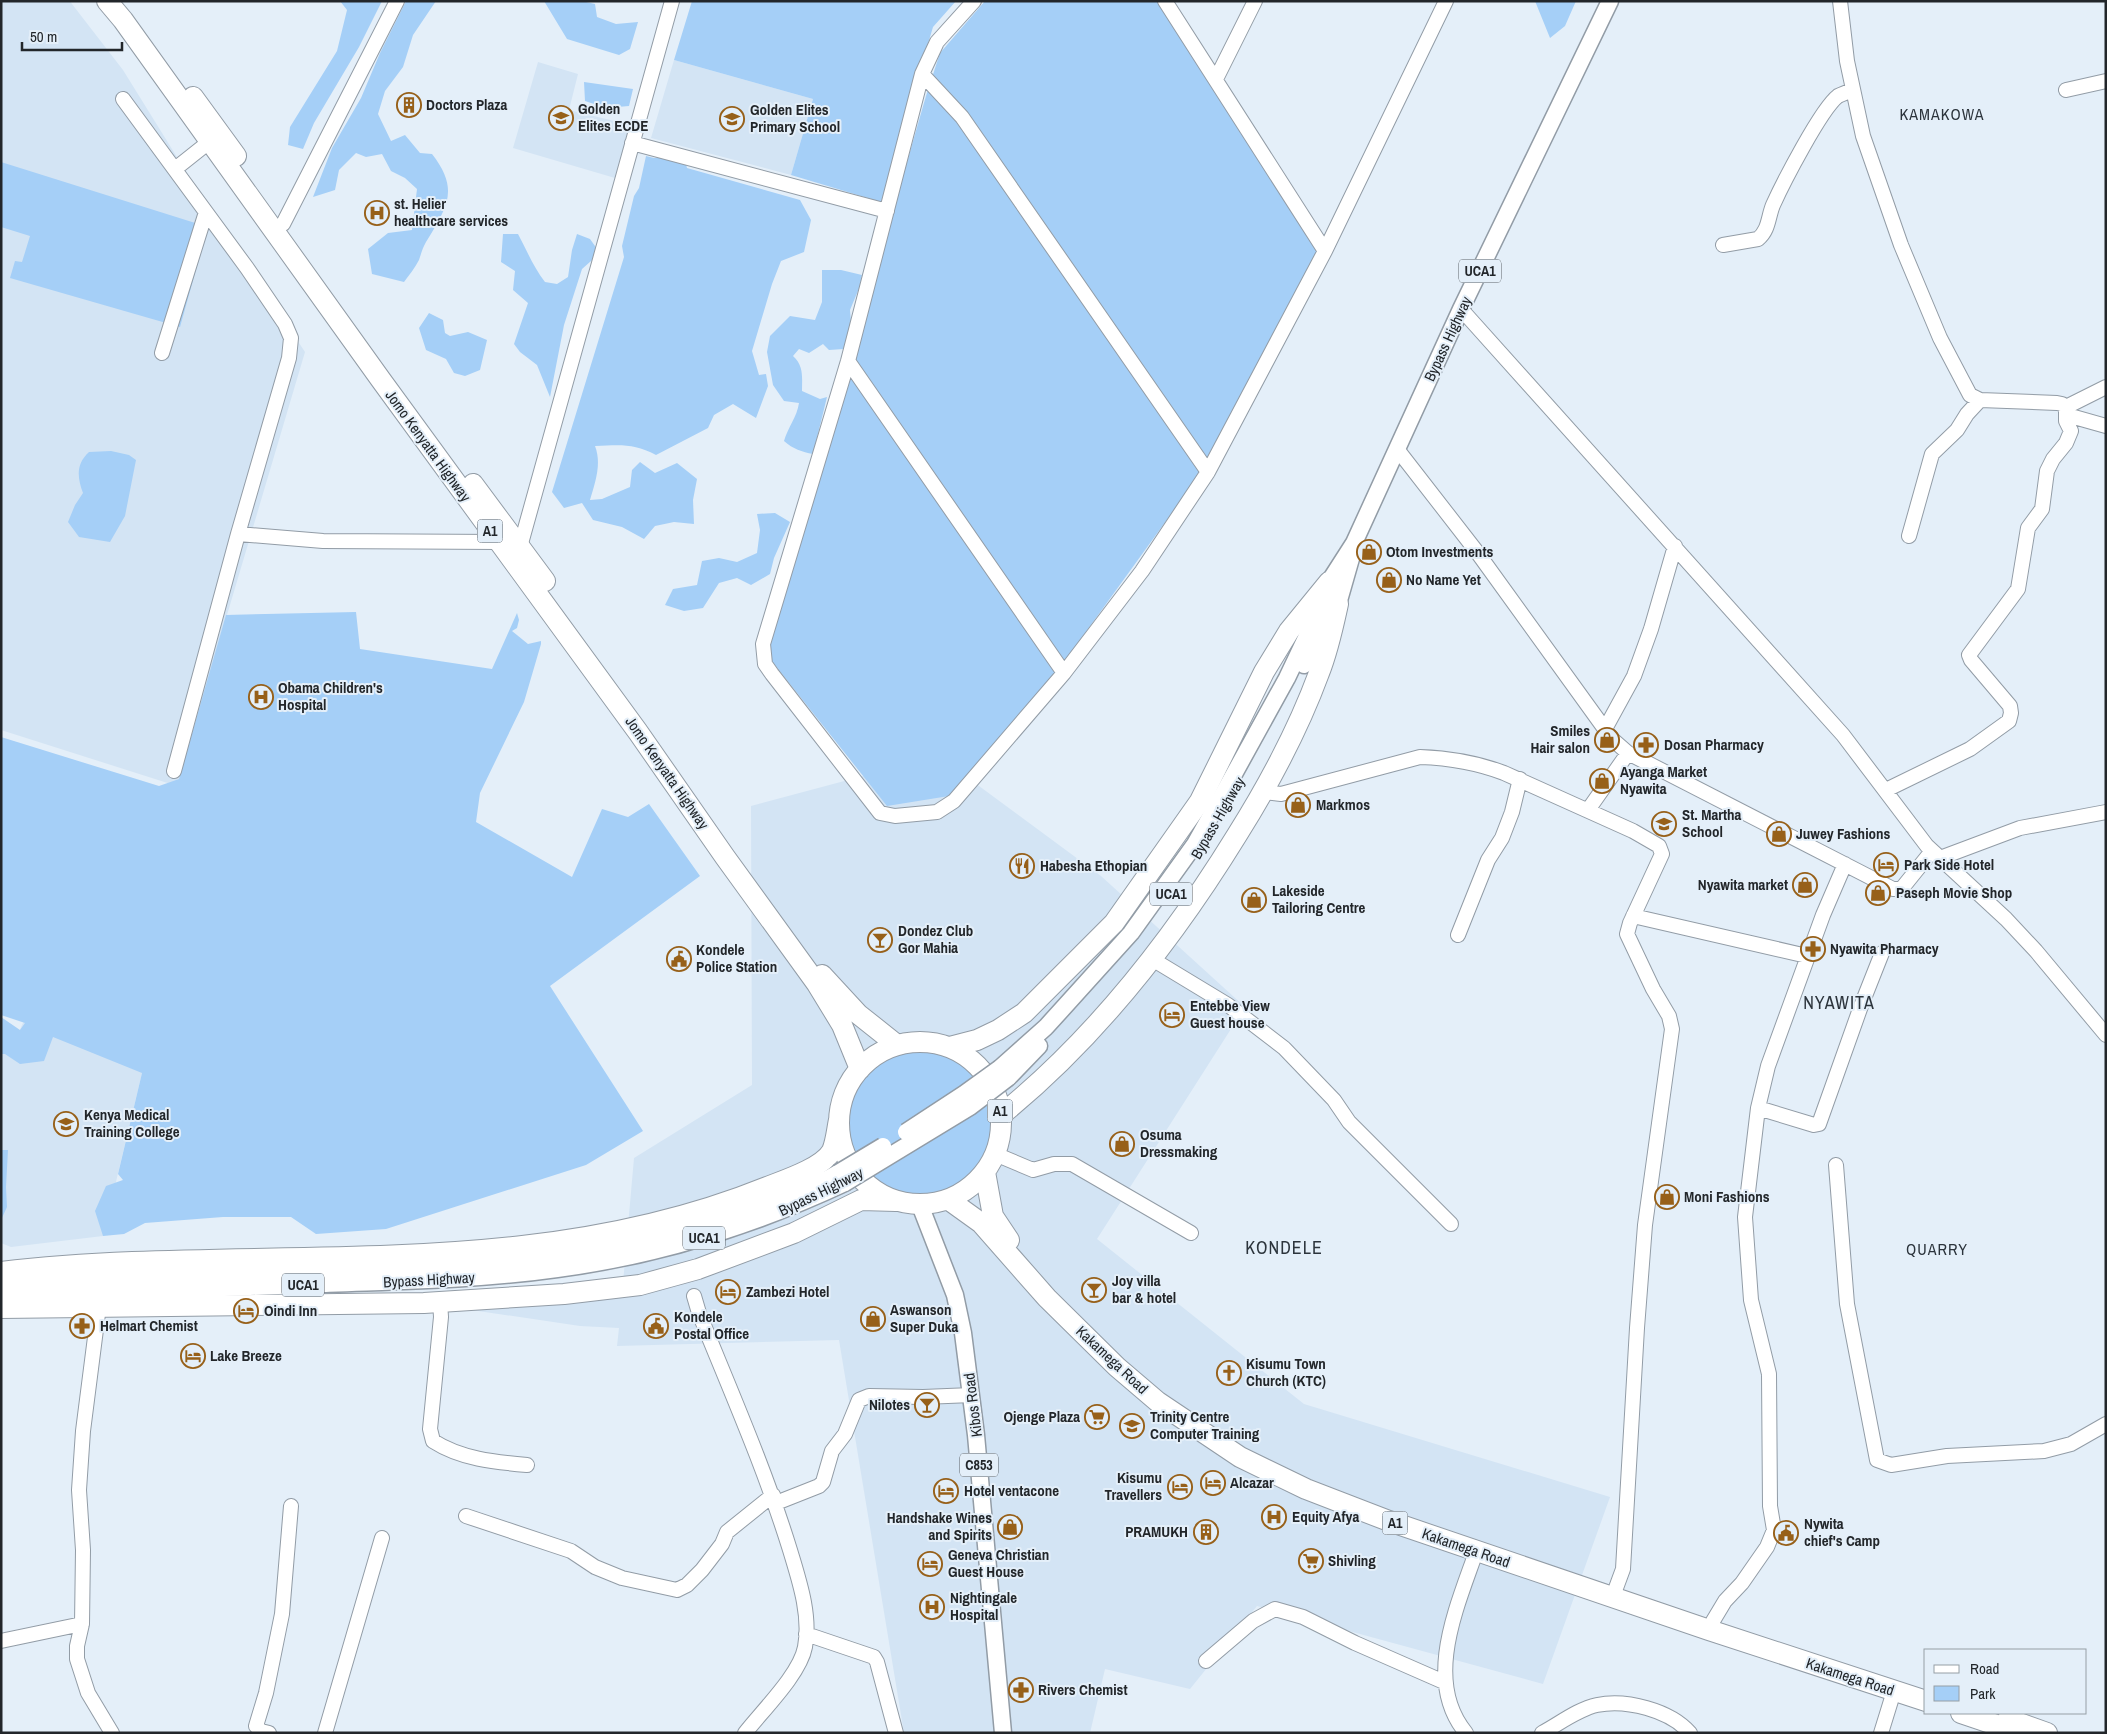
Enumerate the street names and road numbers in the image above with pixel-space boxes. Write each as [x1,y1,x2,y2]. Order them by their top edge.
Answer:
road number: UCA1 [1459,260,1501,282]
street label: Bypass Highway [1419,292,1477,385]
street label: Jomo Kenyatta Highway [381,386,477,506]
road number: A1 [478,520,502,542]
street label: Jomo Kenyatta Highway [621,712,715,834]
street label: Bypass Highway [1186,772,1250,863]
road number: UCA1 [1150,882,1192,906]
road number: A1 [988,1100,1012,1122]
street label: Bypass Highway [775,1162,867,1221]
road number: UCA1 [683,1226,725,1250]
street label: Bypass Highway [383,1267,476,1292]
road number: UCA1 [282,1274,324,1296]
street label: Kakamega Road [1072,1321,1153,1399]
street label: Kibos Road [958,1372,987,1438]
road number: C853 [960,1454,998,1476]
road number: A1 [1382,1512,1408,1535]
street label: Kakamega Road [1419,1523,1513,1572]
street label: Kakamega Road [1803,1652,1897,1701]

